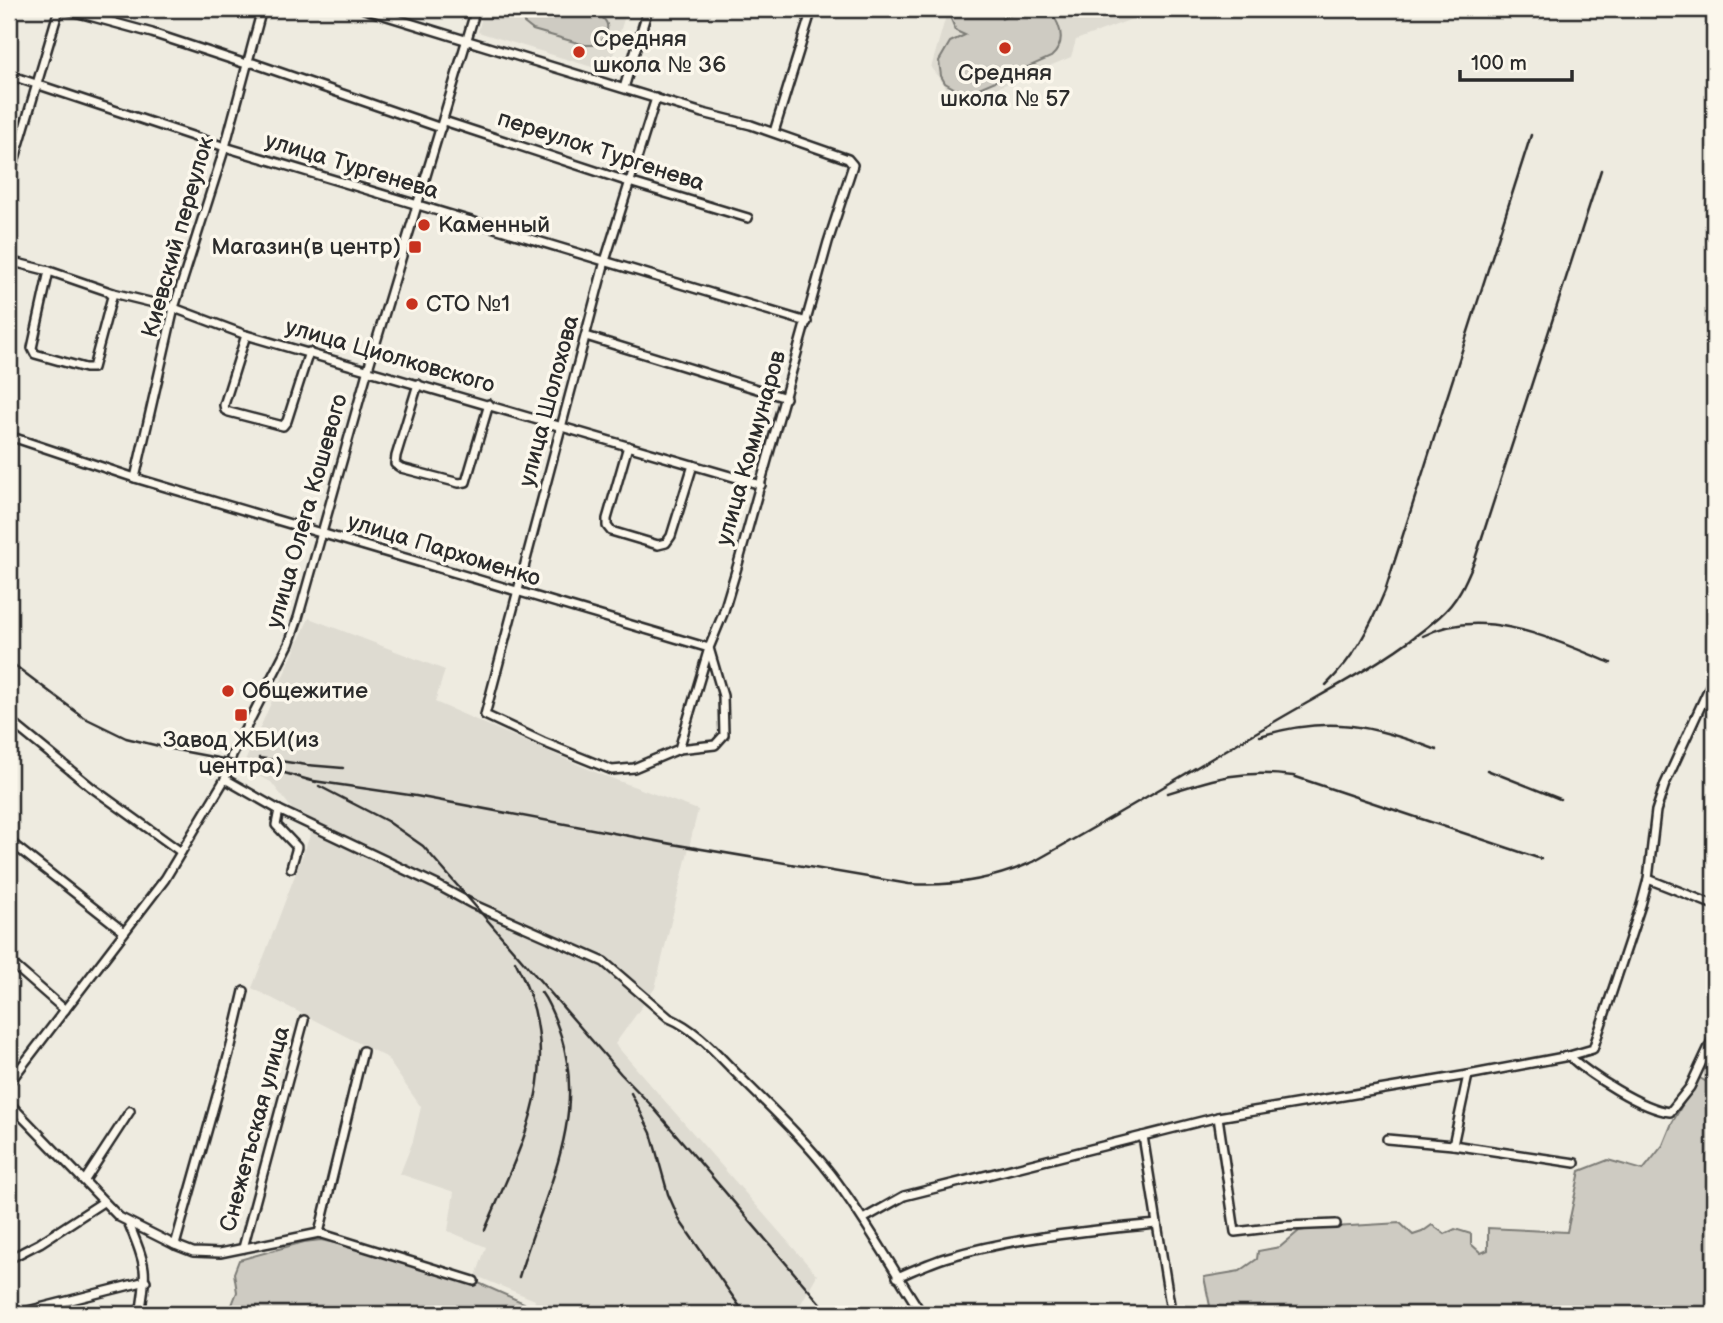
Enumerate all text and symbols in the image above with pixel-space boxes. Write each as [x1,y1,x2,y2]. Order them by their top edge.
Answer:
place label: Средняя школа № 36 [593,25,726,79]
scale bar [1460,38,1572,82]
marker: Средняя школа № 57 [997,40,1013,56]
marker: Средняя школа № 36 [571,44,587,60]
text: 100 m [1471,51,1527,76]
place label: Средняя школа № 57 [940,59,1070,113]
street label: переулок Тургенева [494,104,709,198]
street label: улица Тургенева [262,126,443,206]
street label: Киевский переулок [136,132,220,341]
place label: Каменный [438,211,550,239]
marker: Каменный [416,217,432,233]
place label: Магазин(в центр) [211,233,401,261]
marker: Магазин(в центр) [407,239,423,255]
place label: СТО №1 [426,290,510,318]
marker: СТО №1 [404,296,420,312]
street label: улица Шолохова [513,312,585,490]
street label: улица Циолковского [282,313,498,399]
street label: улица Коммунаров [710,347,792,549]
street label: улица Олега Кошевого [260,391,354,631]
street label: улица Пархоменко [344,507,544,593]
place label: Общежитие [242,677,368,705]
marker: Общежитие [220,683,236,699]
marker: Завод ЖБИ(из центра) [233,707,249,723]
place label: Завод ЖБИ(из центра) [163,726,319,780]
street label: Снежетьская улица [214,1023,296,1235]

